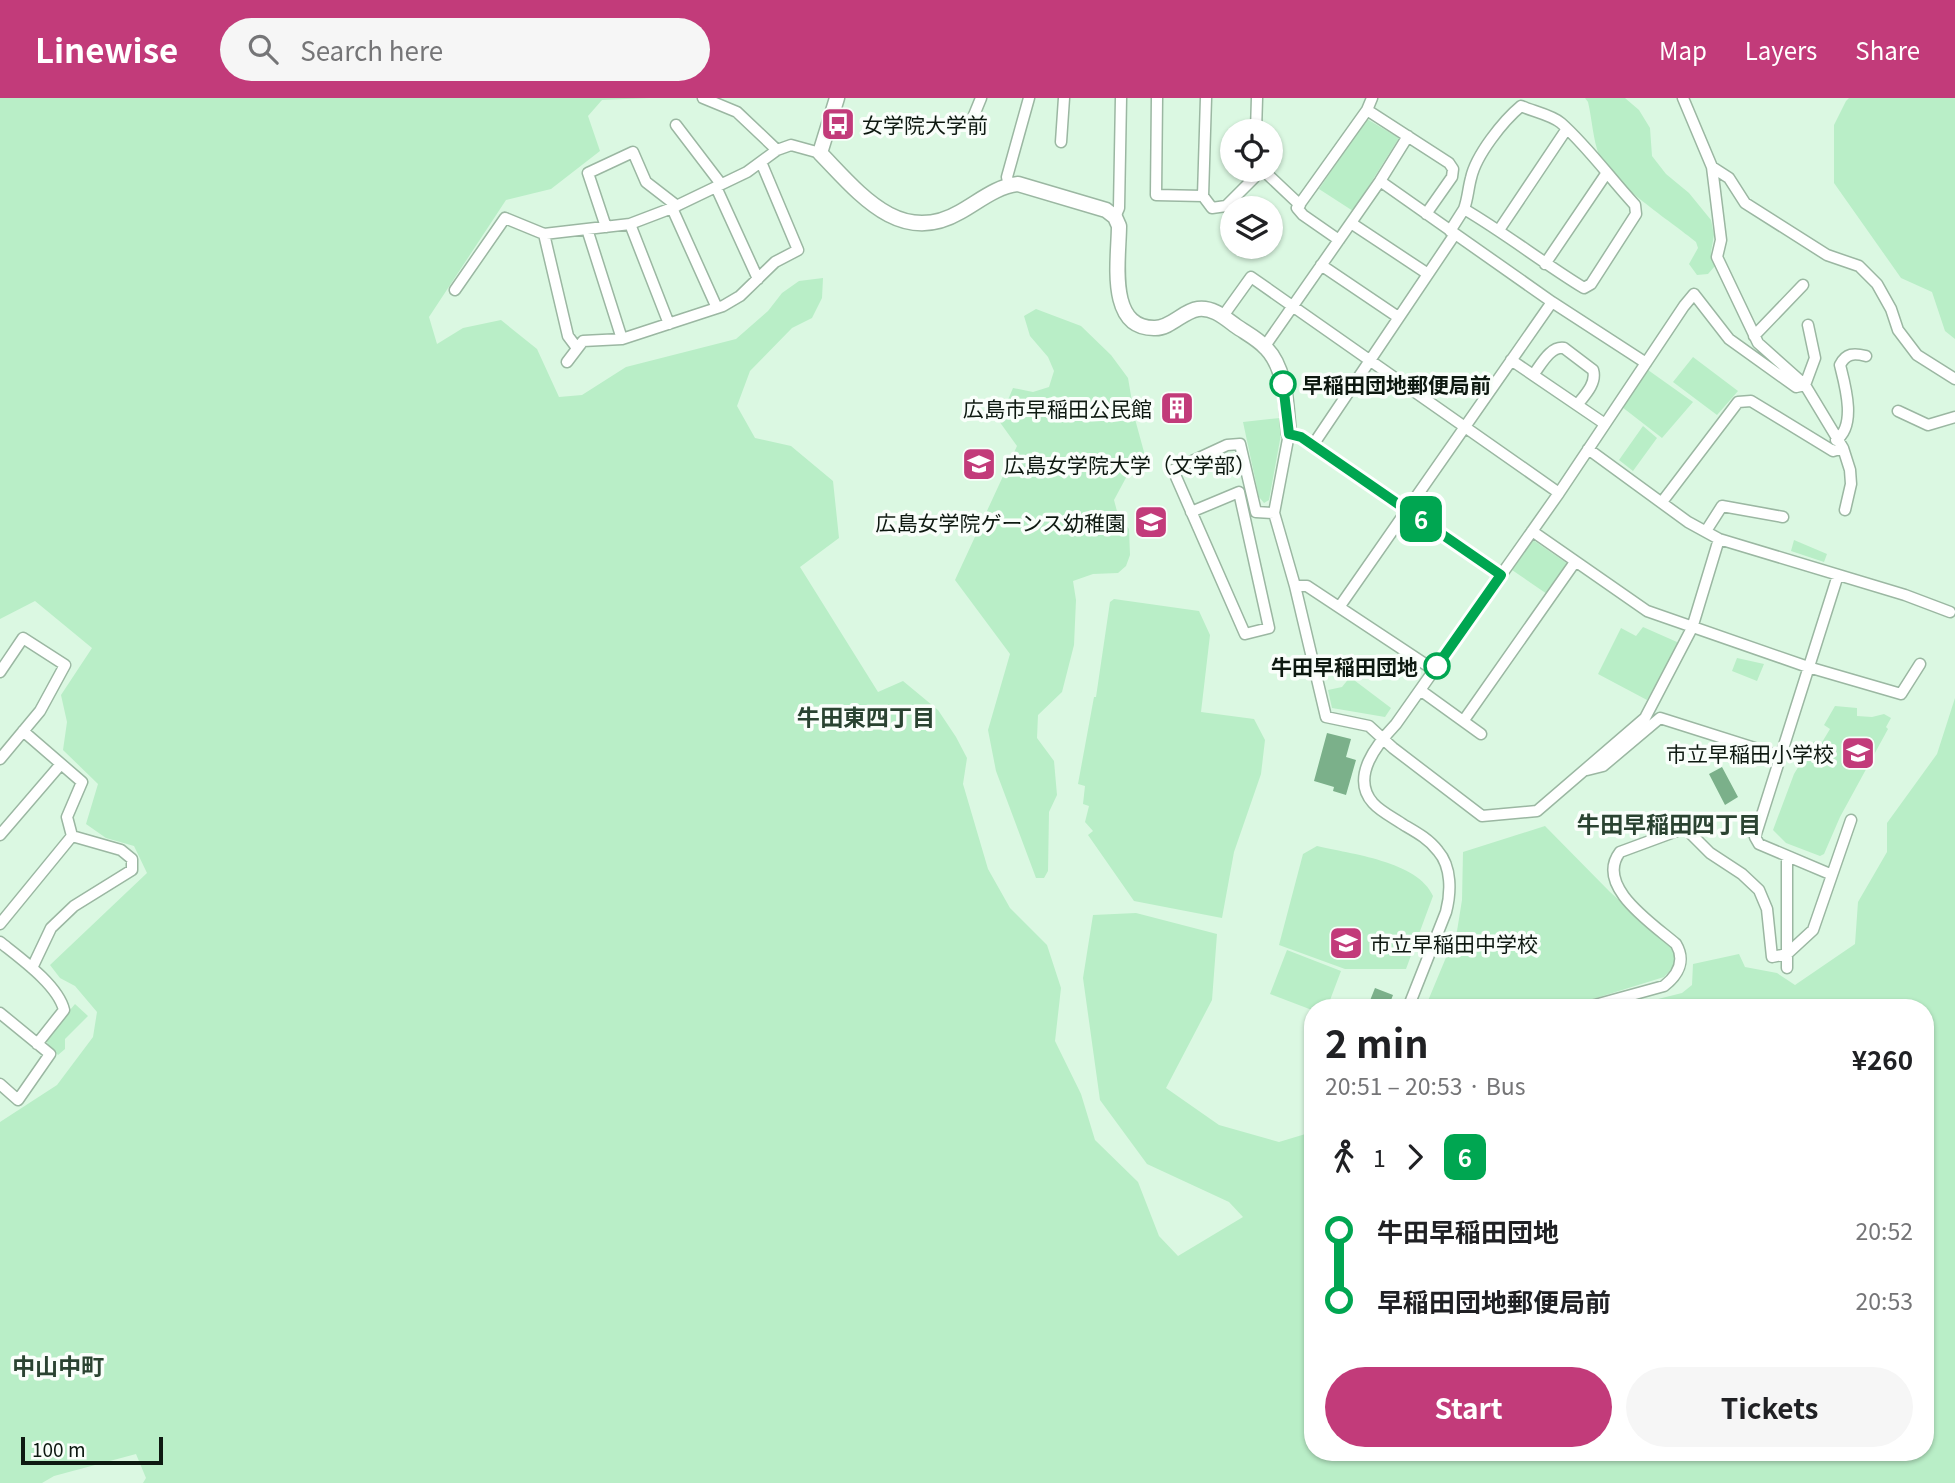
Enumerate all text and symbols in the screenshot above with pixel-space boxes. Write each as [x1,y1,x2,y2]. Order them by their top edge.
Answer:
search box [220,18,710,81]
text: Linewise [35,25,178,73]
icon: search [244,30,282,68]
text: Search here [300,31,443,68]
text: Map [1659,32,1707,67]
text: Layers [1745,32,1817,67]
text: Share [1855,32,1920,67]
bus stop icon: 女学院大学前 [819,105,857,143]
place label: 女学院大学前 [862,109,988,139]
map controls [1220,119,1283,259]
button: locate [1220,119,1283,182]
button: layers [1220,196,1283,259]
place label: 早稲田団地郵便局前 [1302,369,1491,399]
marker: 早稲田団地郵便局前 [1270,371,1296,397]
building icon: 広島市早稲田公民館 [1158,389,1196,427]
place label: 広島市早稲田公民館 [963,393,1152,423]
school or university icon: 広島女学院大学（文学部） [960,445,998,483]
place label: 広島女学院大学（文学部） [1004,449,1256,479]
line badge: 6 [1398,496,1444,542]
text: 6 [1414,501,1428,536]
school or university icon: 広島女学院ゲーンス幼稚園 [1132,503,1170,541]
place label: 広島女学院ゲーンス幼稚園 [875,507,1126,537]
place label: 牛田早稲田団地 [1271,651,1418,681]
marker: 牛田早稲田団地 [1424,653,1450,679]
district label: 牛田東四丁目 [797,699,935,733]
school or university icon: 市立早稲田小学校 [1839,734,1877,772]
place label: 市立早稲田小学校 [1666,738,1834,768]
district label: 牛田早稲田四丁目 [1577,806,1761,840]
school or university icon: 市立早稲田中学校 [1327,924,1365,962]
place label: 市立早稲田中学校 [1370,928,1538,958]
text: 2 min [1325,1014,1429,1069]
text: ¥260 [1852,1040,1913,1077]
text: 20:51 – 20:53 · Bus [1325,1068,1526,1102]
icon: walk [1325,1138,1363,1176]
icon: forward [1396,1138,1434,1176]
text: 6 [1458,1139,1472,1174]
text: 1 [1373,1140,1386,1174]
text: 牛田早稲田団地 [1377,1212,1559,1249]
text: 20:52 [1856,1213,1913,1247]
text: 早稲田団地郵便局前 [1377,1282,1611,1319]
text: 20:53 [1856,1283,1913,1317]
district label: 中山中町 [12,1348,104,1382]
button: Start [1325,1367,1612,1447]
button: Tickets [1626,1367,1913,1447]
scale bar [21,1434,163,1466]
text: 100 m [32,1435,86,1462]

